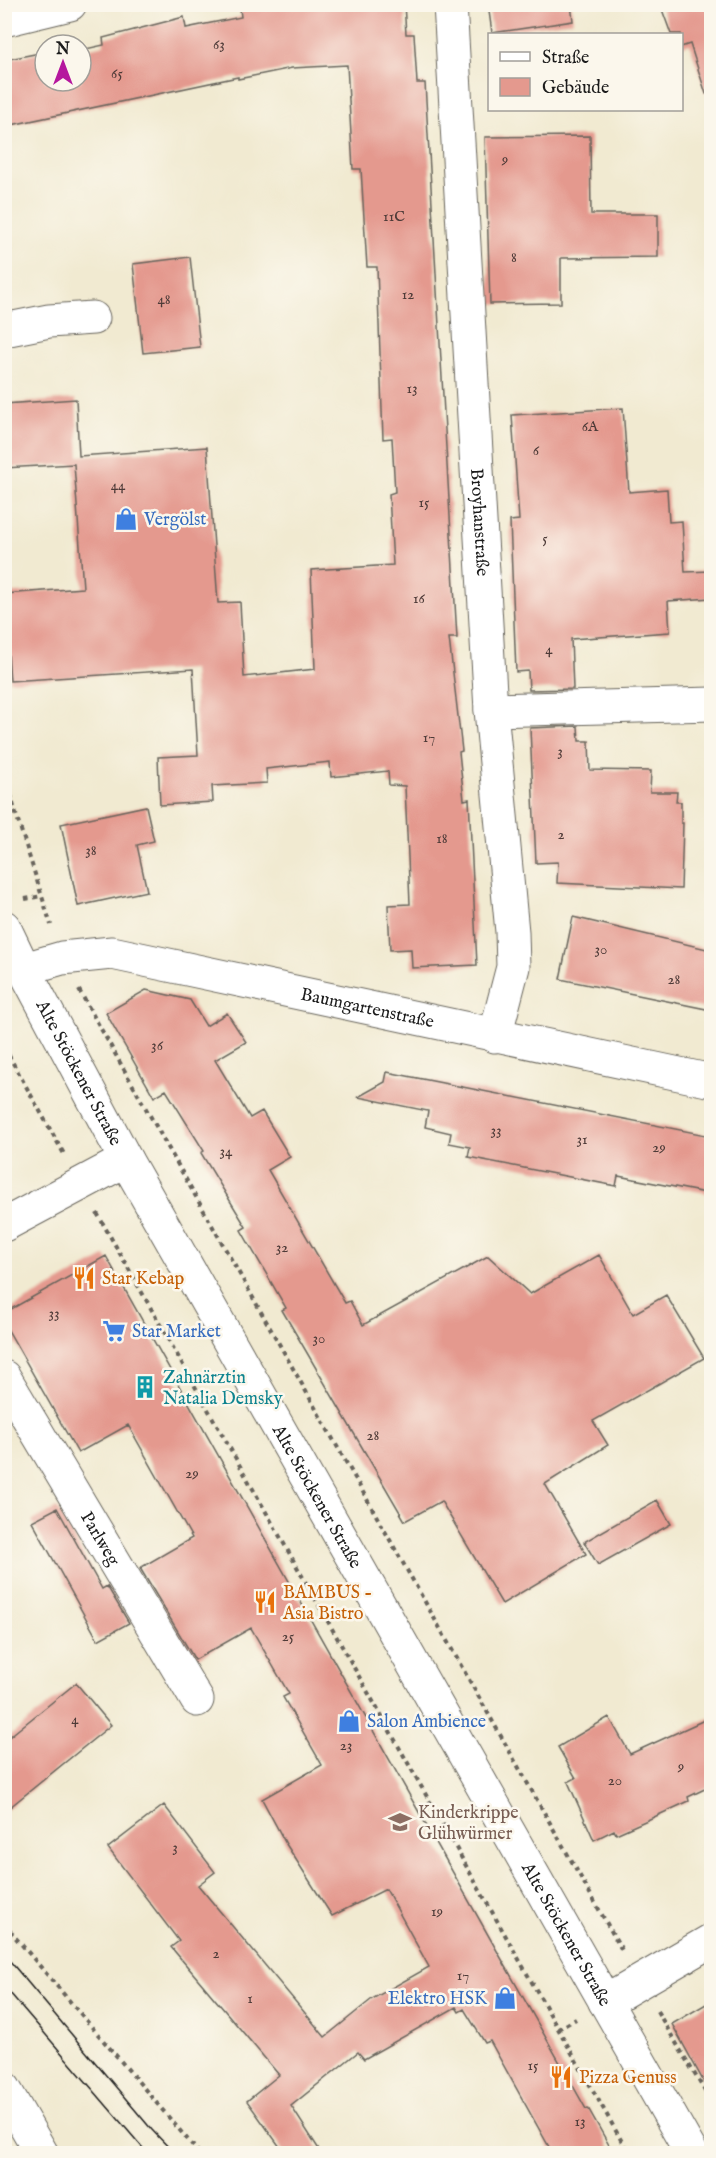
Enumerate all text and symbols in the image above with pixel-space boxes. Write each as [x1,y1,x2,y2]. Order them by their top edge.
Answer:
north arrow [33,33,93,93]
legend [488,33,683,111]
house number: 63 [213,35,225,54]
text: N [55,40,70,60]
text: Straße [542,47,589,70]
house number: 65 [111,64,123,83]
text: Gebäude [542,77,609,100]
house number: 9 [501,150,508,169]
house number: 11C [383,207,405,226]
house number: 8 [511,248,517,267]
house number: 12 [402,285,414,304]
house number: 48 [157,290,171,309]
house number: 13 [406,379,418,398]
house number: 6A [582,417,599,436]
house number: 6 [533,441,540,460]
street label: Broyhanstraße [464,468,493,577]
house number: 44 [111,476,126,495]
house number: 15 [418,493,430,512]
shop icon: Vergölst [113,506,139,532]
place label: Vergölst [143,509,207,532]
house number: 5 [542,529,548,548]
house number: 16 [413,589,426,608]
house number: 4 [545,640,553,659]
house number: 17 [423,728,435,747]
house number: 3 [557,742,563,761]
house number: 2 [557,825,565,844]
house number: 18 [436,829,448,848]
house number: 38 [85,841,97,860]
house number: 30 [595,940,607,959]
house number: 28 [668,970,681,989]
street label: Baumgartenstraße [298,984,436,1034]
street label: Alte Stöckener Straße [29,996,126,1150]
house number: 36 [151,1036,164,1055]
house number: 33 [490,1121,502,1140]
house number: 31 [576,1130,588,1149]
house number: 29 [652,1138,666,1157]
house number: 34 [220,1142,233,1161]
house number: 32 [276,1238,288,1257]
restaurant icon: Star Kebap [71,1265,97,1291]
place label: Star Kebap [102,1268,184,1291]
house number: 33 [48,1304,60,1323]
supermarket icon: Star Market [101,1318,127,1344]
place label: Star Market [132,1321,221,1344]
house number: 30 [313,1329,325,1348]
place label: Zahnärztin Natalia Demsky [163,1367,283,1411]
building icon: Zahnärztin Natalia Demsky [132,1374,158,1400]
street label: Alte Stöckener Straße [266,1420,366,1573]
house number: 28 [367,1426,380,1445]
house number: 29 [185,1464,199,1483]
street label: Parlweg [74,1508,124,1571]
place label: BAMBUS - Asia Bistro [282,1582,372,1626]
restaurant icon: BAMBUS - Asia Bistro [252,1589,278,1615]
house number: 25 [282,1627,295,1646]
shop icon: Salon Ambience [336,1708,362,1734]
house number: 4 [71,1710,79,1729]
place label: Salon Ambience [367,1711,486,1734]
house number: 23 [340,1736,352,1755]
house number: 9 [677,1757,684,1776]
house number: 20 [608,1771,622,1790]
place label: Kinderkrippe Glühwürmer [418,1802,519,1846]
school or university icon: Kinderkrippe Glühwürmer [387,1809,413,1835]
house number: 3 [172,1838,178,1857]
street label: Alte Stöckener Straße [515,1858,616,2011]
house number: 19 [431,1902,443,1921]
house number: 2 [212,1944,220,1963]
house number: 17 [457,1966,469,1985]
shop icon: Elektro HSK [492,1985,518,2011]
place label: Elektro HSK [388,1988,488,2011]
house number: 1 [247,1989,253,2008]
house number: 15 [527,2056,539,2075]
restaurant icon: Pizza Genuss [548,2064,574,2090]
place label: Pizza Genuss [579,2067,677,2090]
house number: 13 [574,2112,586,2131]

